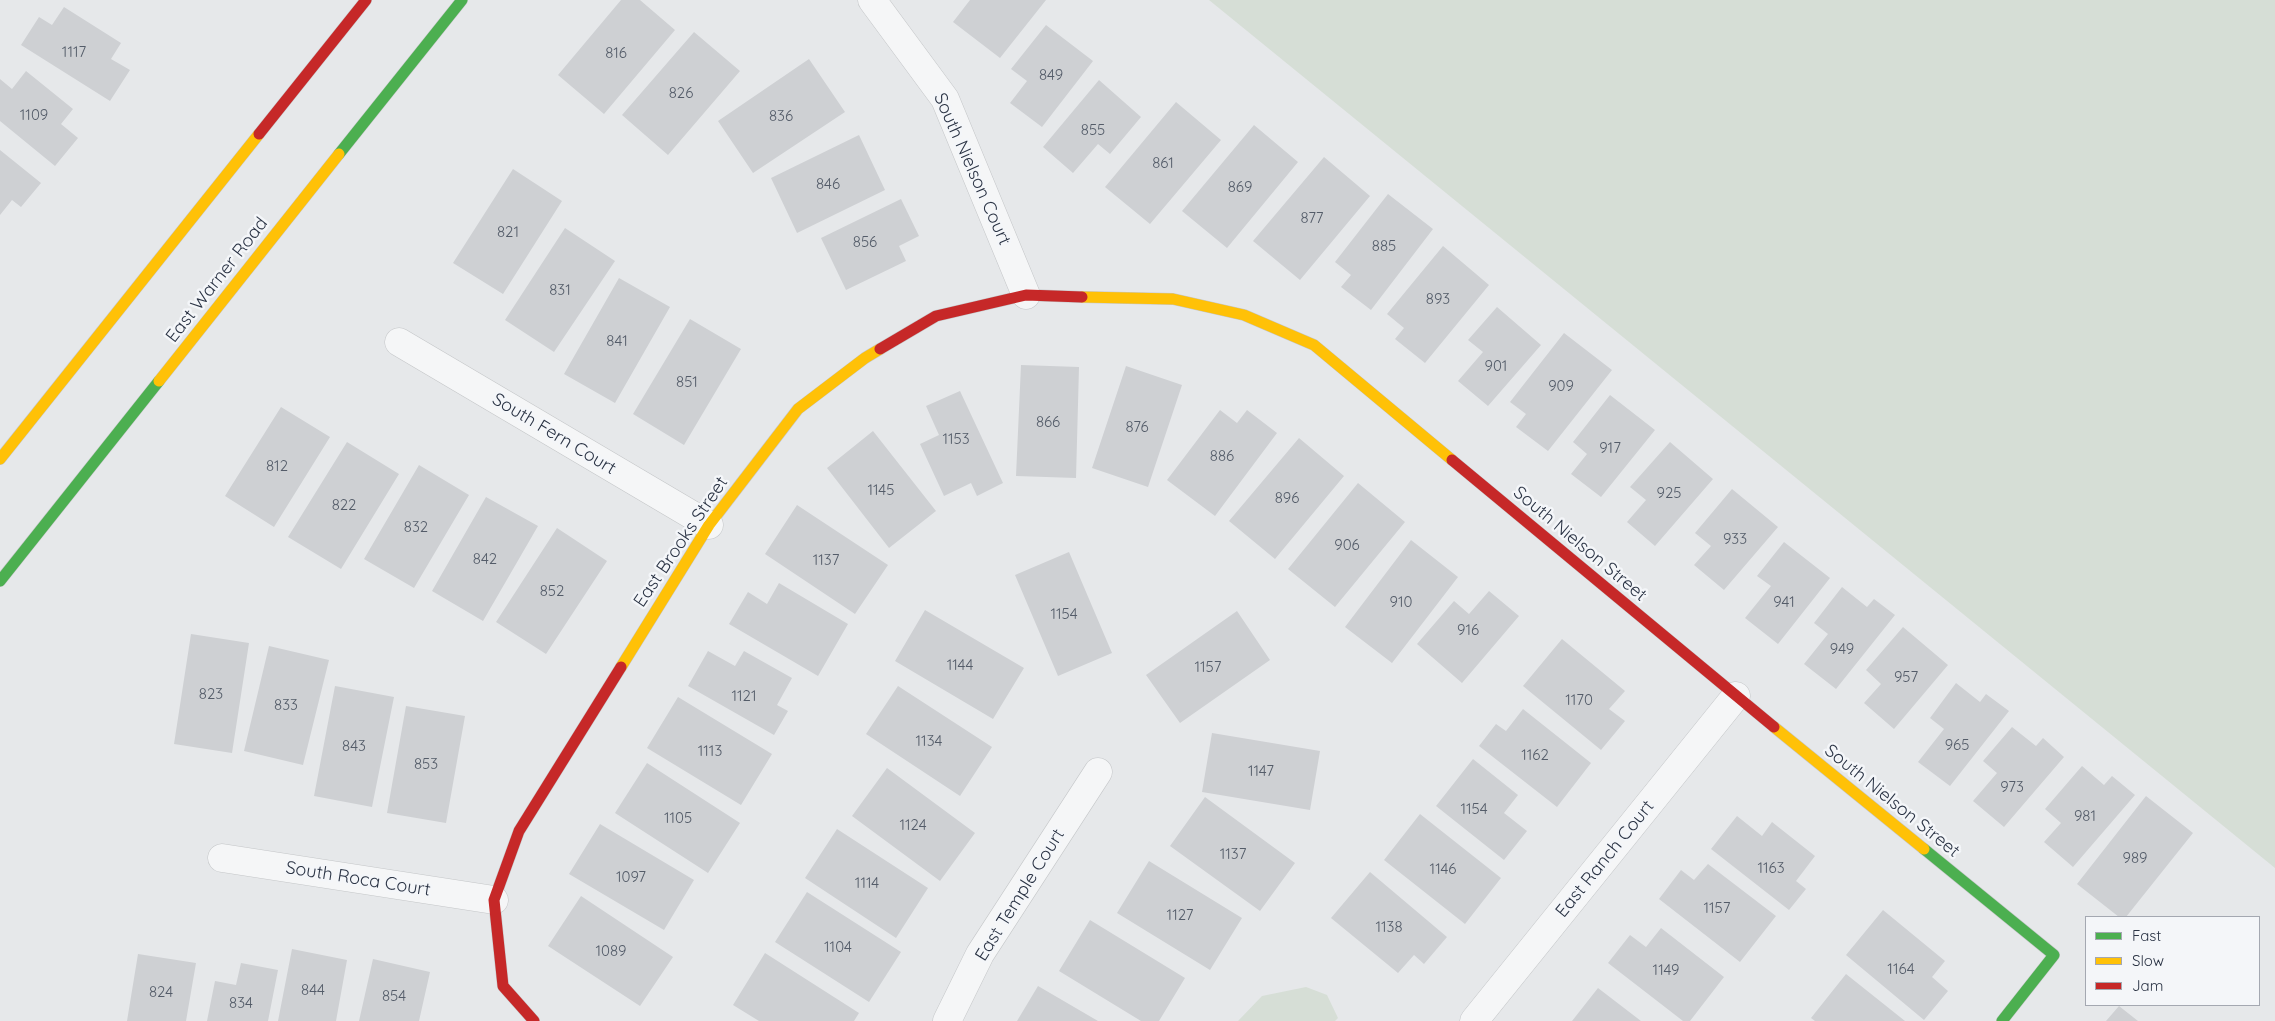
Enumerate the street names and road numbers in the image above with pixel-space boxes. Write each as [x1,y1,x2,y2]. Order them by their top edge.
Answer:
street label: South Nielson Court [929,90,1015,248]
street label: East Warner Road [161,213,273,347]
street label: South Fern Court [488,389,620,479]
street label: East Brooks Street [629,473,733,611]
street label: South Nielson Street [1509,482,1651,606]
street label: South Nielson Street [1820,740,1964,862]
street label: East Ranch Court [1551,796,1659,922]
street label: East Temple Court [971,825,1069,965]
street label: South Roca Court [284,857,432,901]

